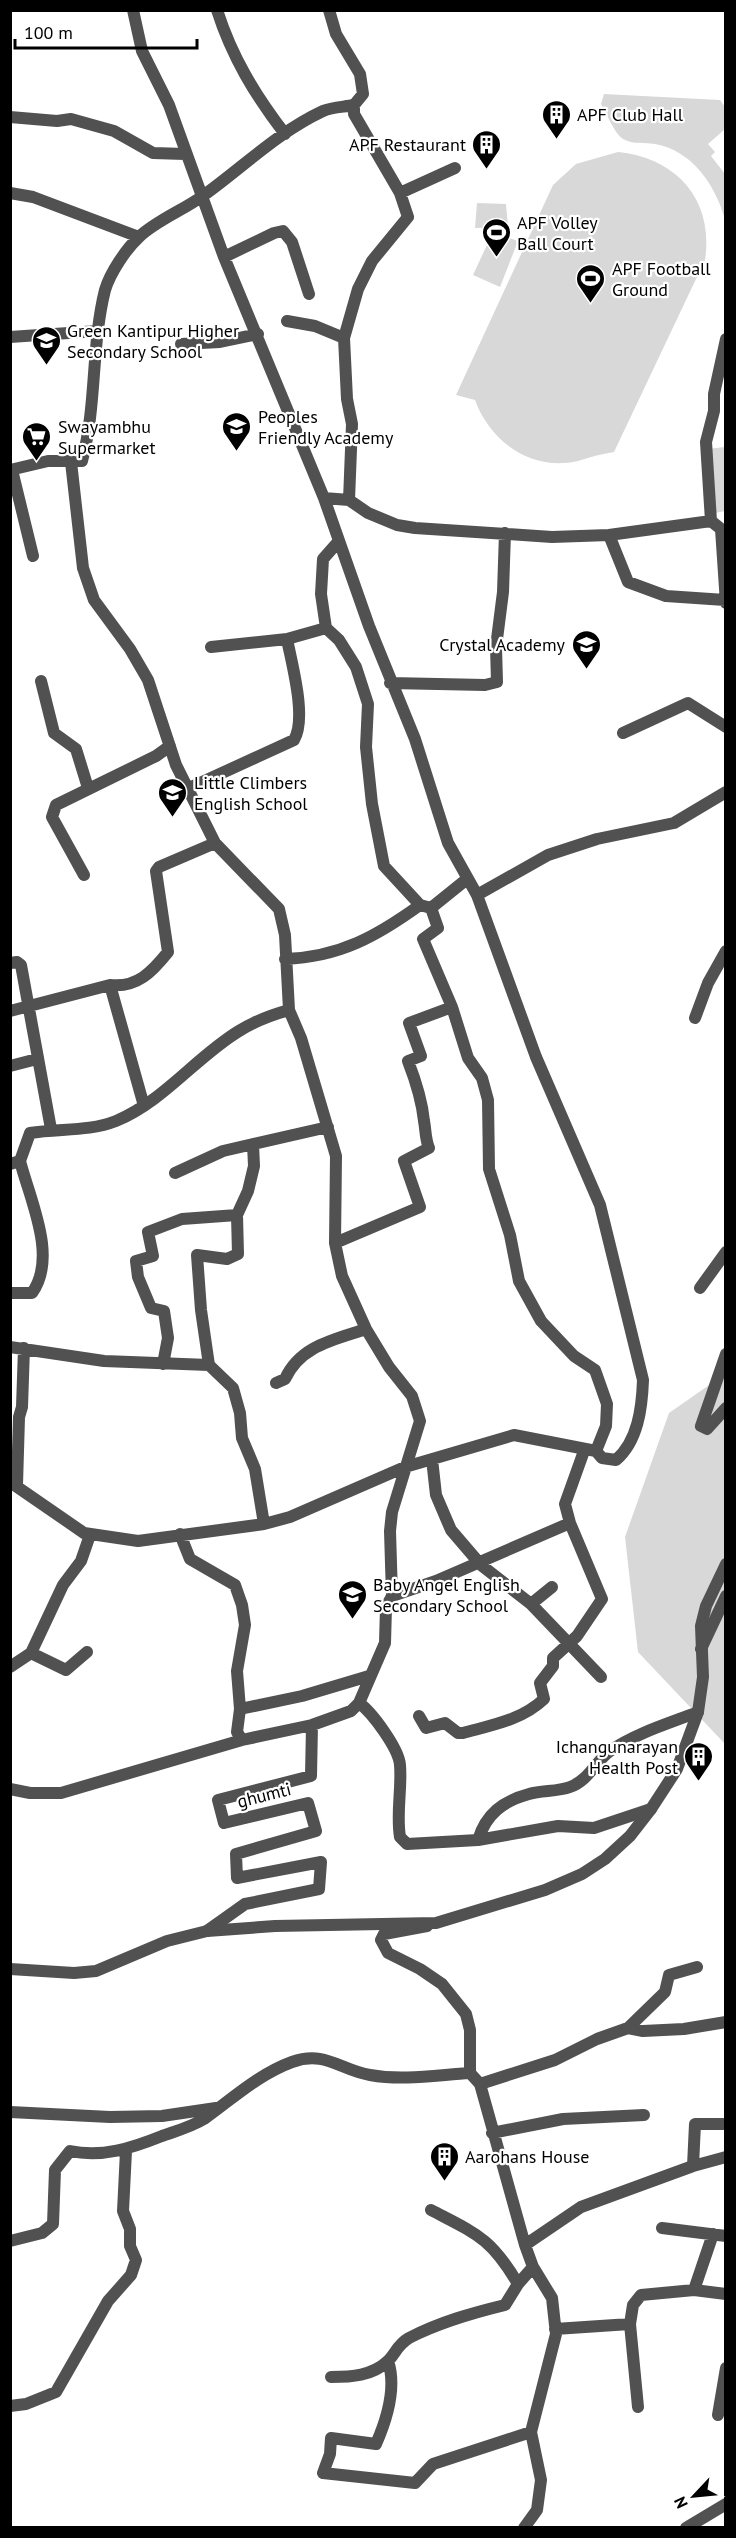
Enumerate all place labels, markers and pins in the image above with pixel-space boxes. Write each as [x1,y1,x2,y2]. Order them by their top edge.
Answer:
building icon: APF Club Hall [540,98,572,140]
place label: APF Club Hall [577,103,684,126]
building icon: APF Restaurant [471,128,503,170]
place label: APF Restaurant [349,133,466,156]
place label: APF Volley Ball Court [517,211,598,255]
sports icon: APF Volley Ball Court [480,216,512,258]
place label: APF Football Ground [612,257,711,301]
sports icon: APF Football Ground [575,262,607,304]
place label: Green Kantipur Higher Secondary School [67,319,239,363]
school or university icon: Green Kantipur Higher Secondary School [30,324,62,366]
place label: Peoples Friendly Academy [258,405,394,449]
school or university icon: Peoples Friendly Academy [221,410,253,452]
place label: Swayambhu Supermarket [58,415,156,459]
supermarket icon: Swayambhu Supermarket [21,420,53,462]
school or university icon: Crystal Academy [570,628,602,670]
place label: Crystal Academy [439,633,566,656]
place label: Little Climbers English School [194,771,308,815]
school or university icon: Little Climbers English School [157,776,189,818]
place label: Baby Angel English Secondary School [373,1573,520,1617]
school or university icon: Baby Angel English Secondary School [336,1578,368,1620]
place label: Ichangunarayan Health Post [556,1735,678,1779]
building icon: Ichangunarayan Health Post [683,1740,715,1782]
building icon: Aarohans House [428,2140,460,2182]
place label: Aarohans House [465,2145,589,2168]

